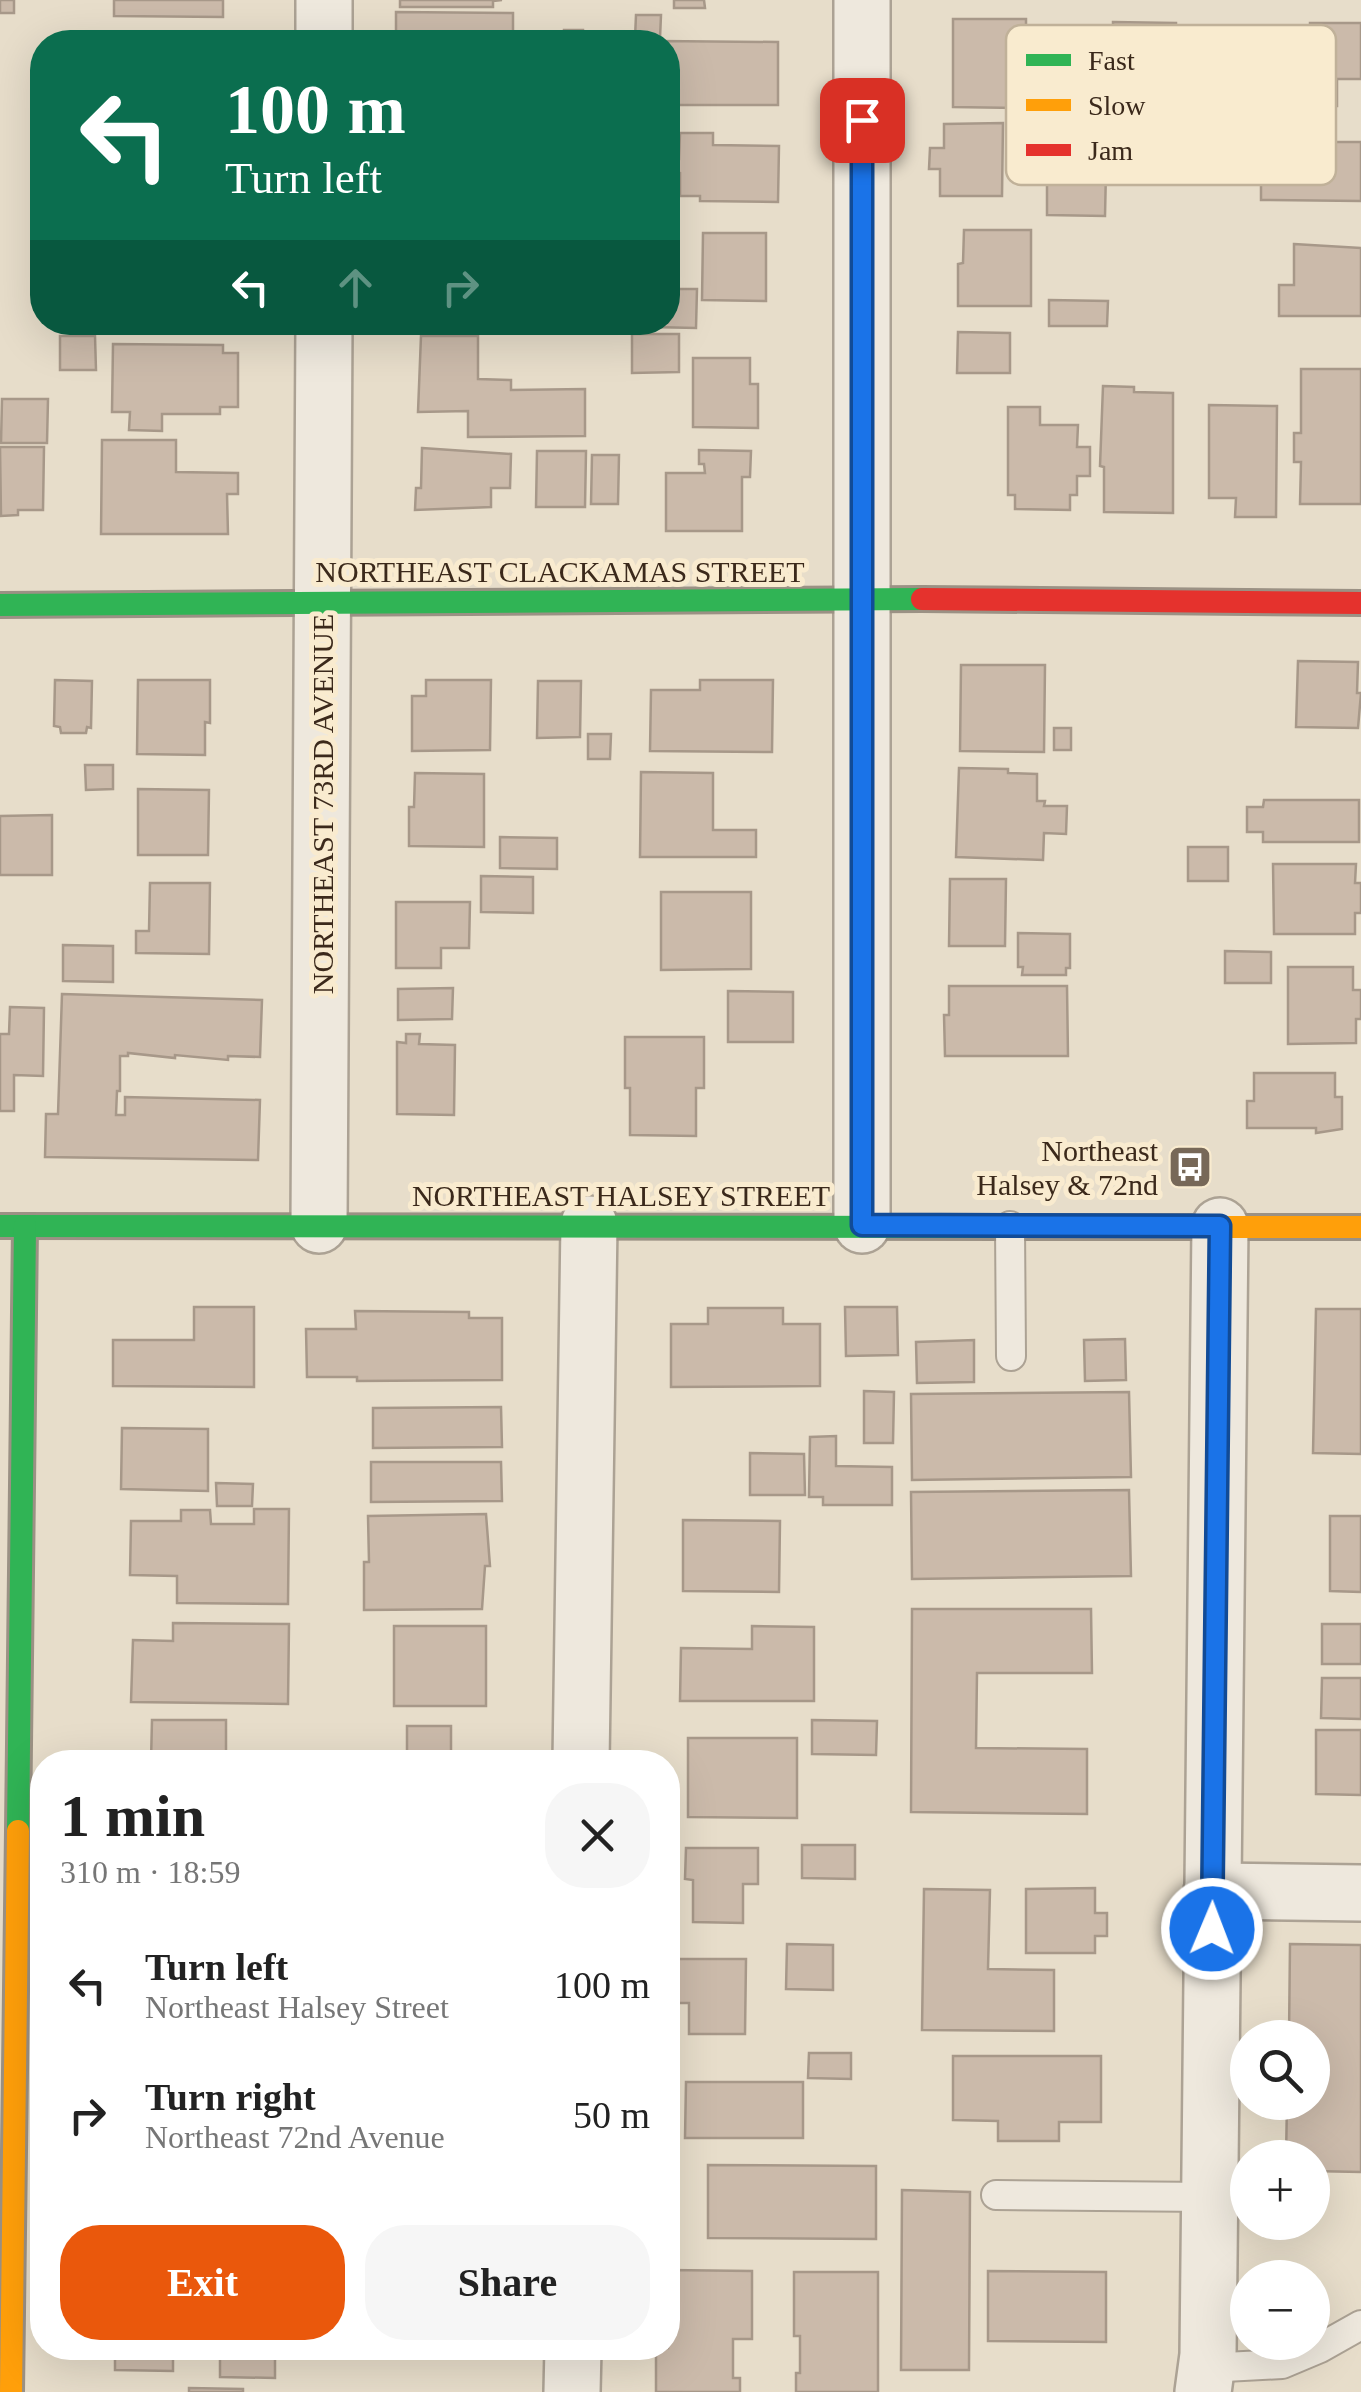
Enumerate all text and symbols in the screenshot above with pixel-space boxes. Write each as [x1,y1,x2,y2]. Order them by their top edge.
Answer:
legend [1006,25,1336,185]
text: Fast [1088,45,1135,76]
icon: left [60,70,190,200]
text: 100 m [225,71,406,148]
pin [820,78,905,163]
text: Slow [1088,90,1146,121]
icon: arrive [835,93,890,148]
text: Jam [1088,135,1133,166]
text: Turn left [225,153,382,203]
icon: left [223,260,278,315]
icon: ahead [328,260,383,315]
icon: right [433,260,488,315]
street label: NORTHEAST CLACKAMAS STREET [315,555,805,588]
street label: NORTHEAST 73RD AVENUE [306,614,339,994]
place label: Northeast Halsey & 72nd [976,1134,1159,1201]
bus stop icon: Northeast Halsey & 72nd [1167,1144,1213,1190]
street label: NORTHEAST HALSEY STREET [412,1179,830,1212]
text: 1 min [60,1783,205,1849]
button: close [545,1783,650,1888]
text: 310 m · 18:59 [60,1854,240,1890]
position arrow [1160,1877,1264,1981]
text: Turn left [145,1946,288,1988]
icon: left [60,1958,115,2013]
text: 100 m [554,1964,650,2006]
text: Northeast Halsey Street [145,1989,449,2025]
map controls [1230,2020,1330,2360]
button: search [1230,2020,1330,2120]
text: Turn right [145,2076,316,2118]
icon: right [60,2088,115,2143]
text: 50 m [573,2094,650,2136]
text: Northeast 72nd Avenue [145,2119,445,2155]
button: + [1230,2140,1330,2240]
button: Exit [60,2225,345,2340]
button: Share [365,2225,650,2340]
button: − [1230,2260,1330,2360]

